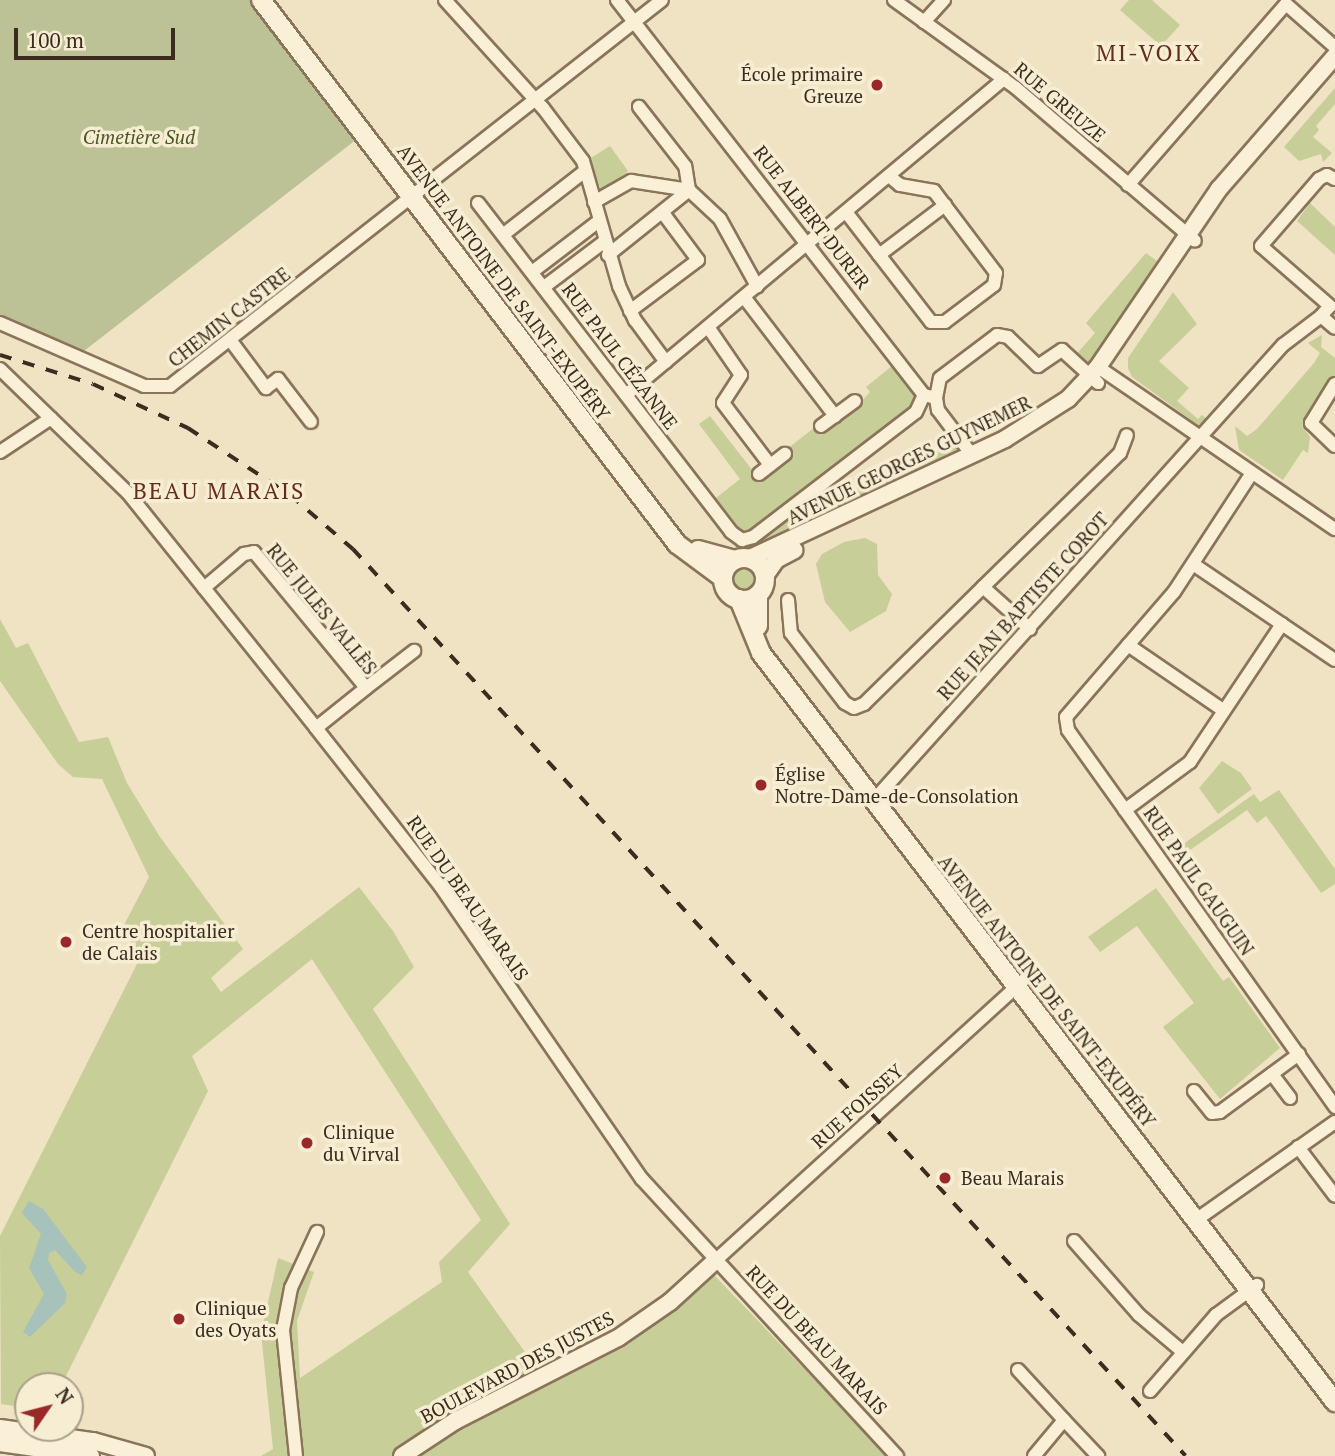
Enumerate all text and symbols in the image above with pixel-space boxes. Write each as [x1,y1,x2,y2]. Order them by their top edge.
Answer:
scale bar [18,14,178,58]
text: 100 m [27,26,84,54]
district label: MI-VOIX [1097,39,1201,67]
street label: RUE GREUZE [1010,57,1110,147]
place label: École primaire Greuze [741,63,863,107]
marker: École primaire Greuze [869,77,885,93]
park label: Cimetière Sud [83,126,195,148]
street label: AVENUE ANTOINE DE SAINT-EXUPÉRY [393,140,615,424]
street label: RUE ALBERT DURER [749,141,875,293]
street label: CHEMIN CASTRE [163,262,295,372]
street label: RUE PAUL CÉZANNE [557,278,683,434]
street label: AVENUE GEORGES GUYNEMER [783,391,1035,529]
district label: BEAU MARAIS [134,477,304,505]
street label: RUE JEAN BAPTISTE COROT [933,508,1113,704]
street label: RUE JULES VALLÈS [262,539,382,679]
place label: Église Notre-Dame-de-Consolation [775,763,1019,807]
marker: Église Notre-Dame-de-Consolation [753,777,769,793]
street label: RUE PAUL GAUGUIN [1139,802,1259,960]
street label: RUE DU BEAU MARAIS [402,811,534,985]
street label: AVENUE ANTOINE DE SAINT-EXUPÉRY [933,850,1161,1132]
place label: Centre hospitalier de Calais [82,920,234,964]
marker: Centre hospitalier de Calais [56,932,76,952]
street label: RUE FOISSEY [807,1059,907,1153]
place label: Clinique du Virval [323,1121,400,1165]
marker: Clinique du Virval [297,1133,317,1153]
place label: Beau Marais [961,1167,1064,1189]
marker: Beau Marais [935,1168,955,1188]
street label: RUE DU BEAU MARAIS [742,1261,892,1419]
place label: Clinique des Oyats [195,1297,276,1341]
street label: BOULEVARD DES JUSTES [416,1306,618,1428]
marker: Clinique des Oyats [169,1309,189,1329]
north arrow [14,1372,84,1442]
text: N [51,1383,79,1409]

